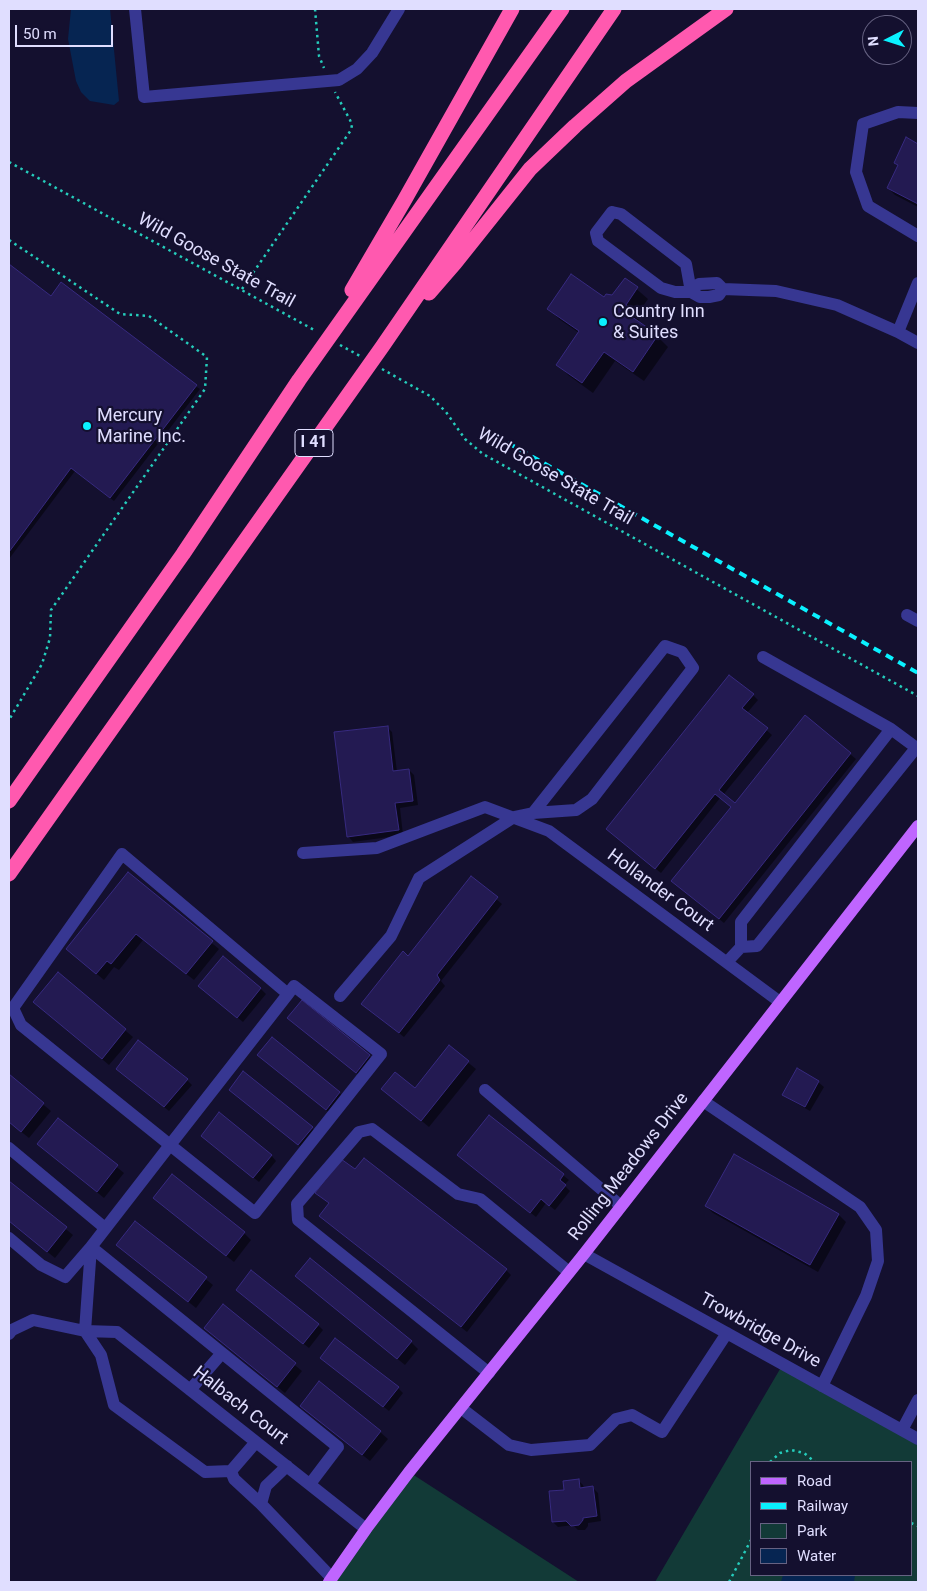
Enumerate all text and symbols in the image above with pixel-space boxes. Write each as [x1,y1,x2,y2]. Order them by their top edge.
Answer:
scale bar [18,15,115,47]
north arrow [862,15,912,65]
text: 50 m [23,25,57,43]
text: N [865,36,881,47]
street label: Wild Goose State Trail [134,209,298,313]
place label: Country Inn & Suites [613,301,705,344]
marker: Country Inn & Suites [597,316,609,328]
place label: Mercury Marine Inc. [97,405,186,448]
marker: Mercury Marine Inc. [81,420,93,432]
street label: Wild Goose State Trail [473,424,637,530]
road number: I 41 [295,429,333,456]
street label: Hollander Court [603,845,717,937]
street label: Rolling Meadows Drive [564,1089,694,1245]
street label: Trowbridge Drive [696,1289,824,1373]
street label: Halbach Court [188,1362,292,1450]
legend [750,1461,912,1576]
text: Road [797,1472,831,1490]
text: Railway [797,1497,848,1515]
text: Park [797,1522,827,1540]
text: Water [797,1547,836,1565]

